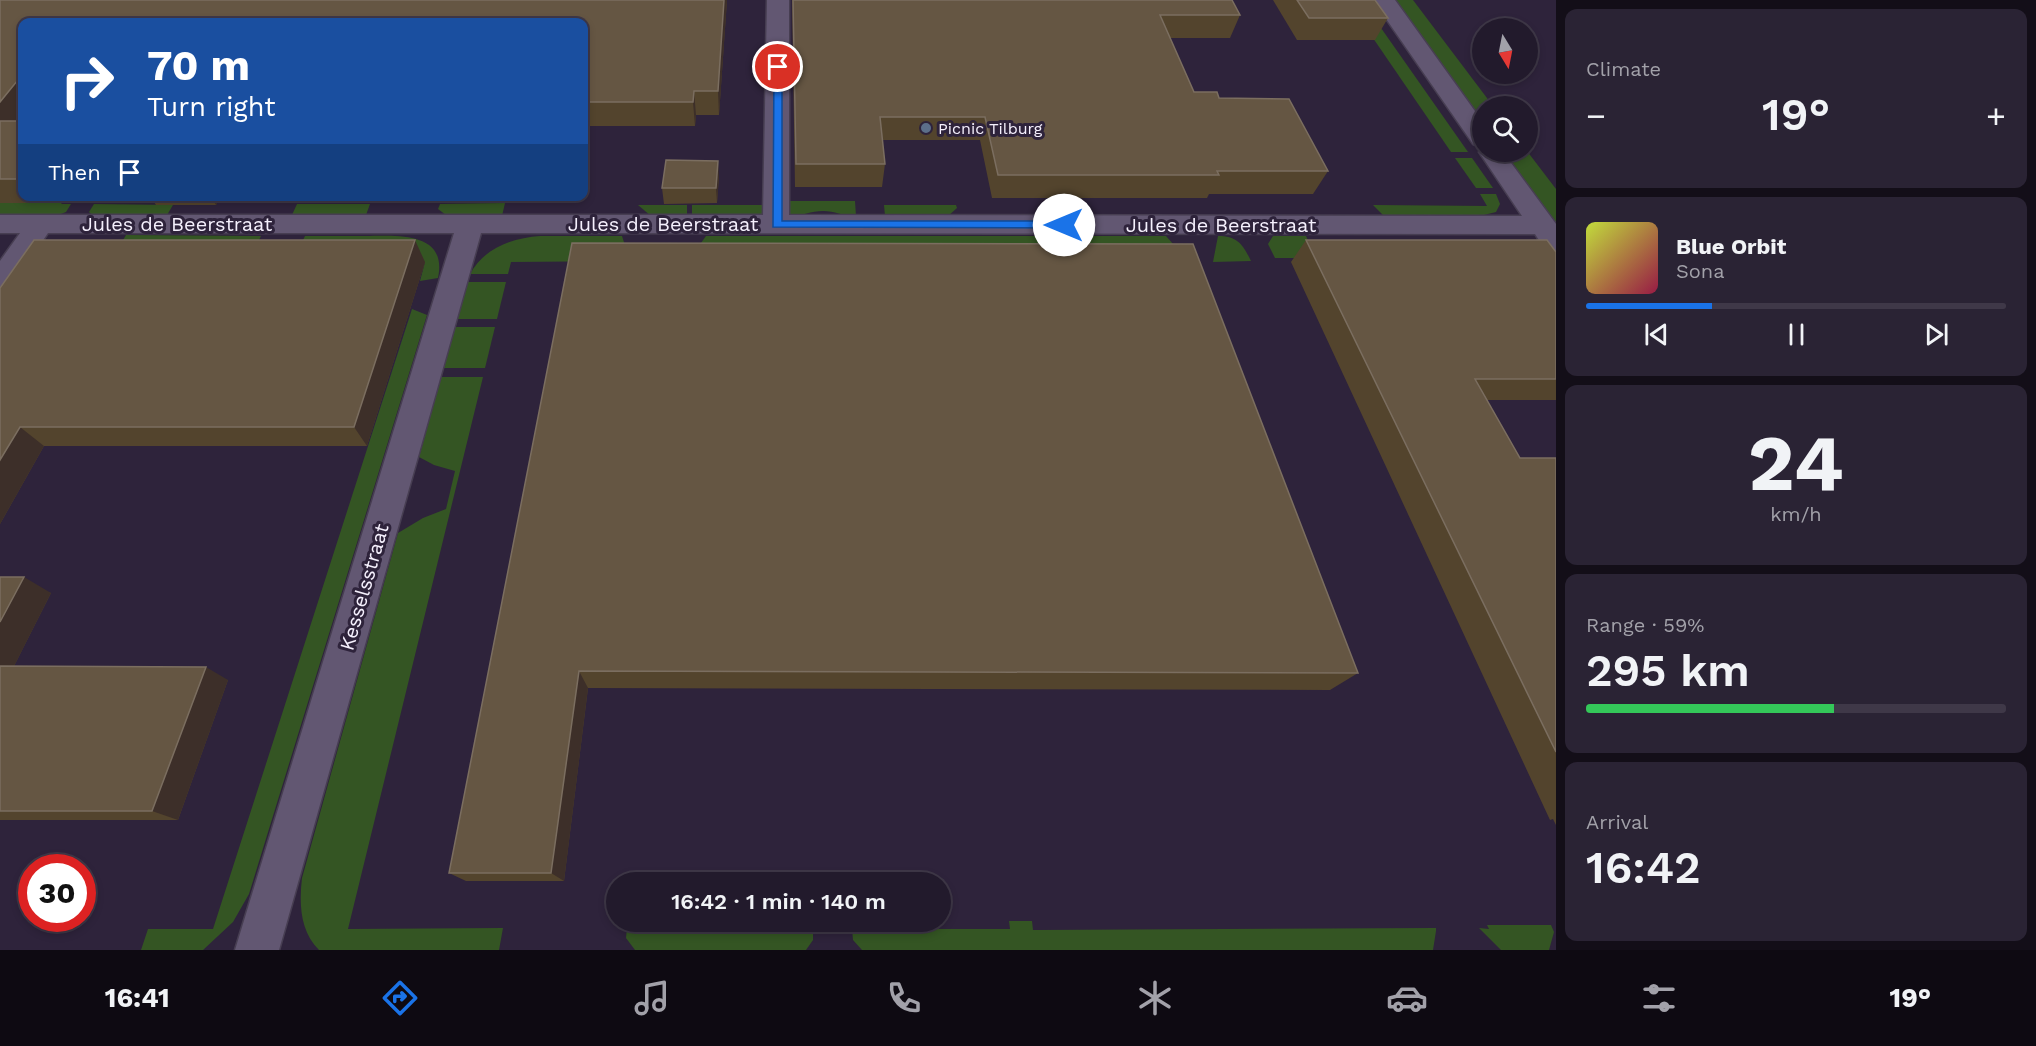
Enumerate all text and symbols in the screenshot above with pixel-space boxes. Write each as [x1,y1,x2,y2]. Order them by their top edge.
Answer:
north arrow [1472,18,1538,84]
map controls [1472,18,1538,162]
text: 70 m [147,41,250,90]
pin [752,41,803,92]
icon: right [48,42,126,120]
icon: arrive [761,50,794,83]
text: Climate [1586,57,1661,81]
text: 19° [1762,88,1830,141]
text: Turn right [147,91,276,123]
button: search [1472,96,1538,162]
text: − [1586,96,1606,135]
text: + [1986,96,2006,135]
place label: Picnic Tilburg [938,119,1043,138]
marker: Picnic Tilburg [919,121,933,135]
icon: arrive [113,156,146,189]
text: Then [48,160,101,185]
position arrow [1032,193,1096,257]
street label: Jules de Beerstraat [82,212,273,236]
street label: Jules de Beerstraat [568,212,759,236]
street label: Jules de Beerstraat [1126,213,1317,237]
text: Blue Orbit [1676,234,1786,259]
text: Sona [1676,259,1725,283]
icon: previous [1640,318,1673,351]
icon: pause [1780,318,1813,351]
icon: next [1920,318,1953,351]
text: 24 [1748,417,1844,509]
text: km/h [1770,502,1822,526]
street label: Kesselsstraat [334,520,394,653]
text: Range · 59% [1586,613,1704,637]
text: 295 km [1586,644,1750,697]
text: Arrival [1586,810,1648,834]
text: 16:42 [1586,841,1701,894]
speed limit sign: 30 [18,854,96,932]
text: 16:42 · 1 min · 140 m [671,889,886,914]
icon: directions [379,977,421,1019]
icon: music [631,977,673,1019]
icon: phone [883,977,925,1019]
icon: climate [1134,977,1176,1019]
icon: car [1386,977,1428,1019]
icon: filters [1638,977,1680,1019]
text: 16:41 [105,982,170,1014]
text: 19° [1890,982,1931,1014]

